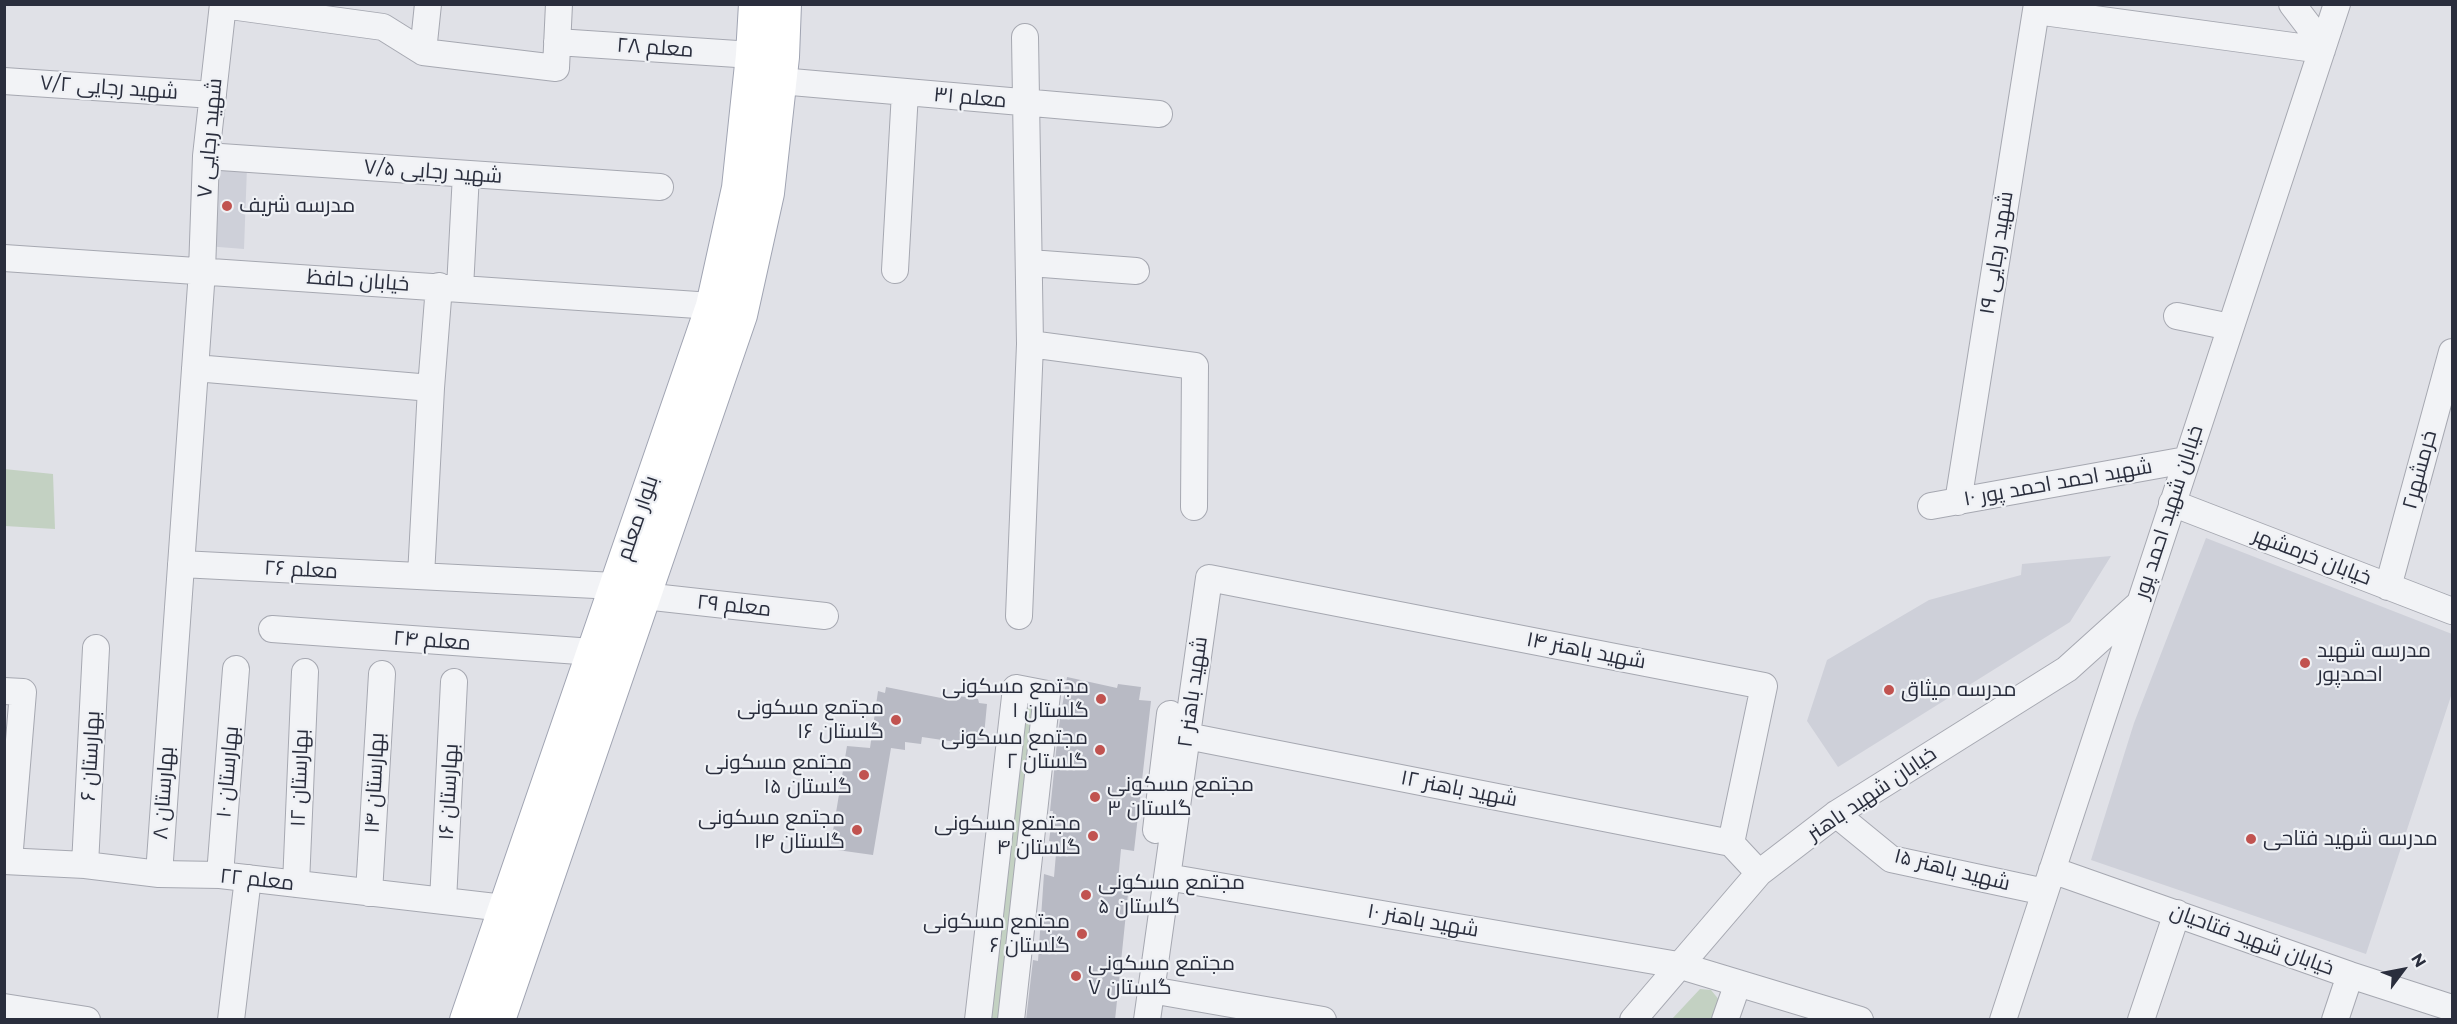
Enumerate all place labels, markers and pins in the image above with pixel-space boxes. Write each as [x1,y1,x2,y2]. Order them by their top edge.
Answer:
place label: مدرسه شریف [239,193,355,219]
marker: مدرسه شریف [220,199,234,213]
place label: مدرسه شهید احمدپور [2317,638,2431,688]
marker: مدرسه شهید احمدپور [2298,656,2312,670]
place label: مجتمع مسکونی گلستان ۱ [942,674,1089,724]
place label: مدرسه میثاق [1901,677,2016,703]
marker: مدرسه میثاق [1882,683,1896,697]
marker: مجتمع مسکونی گلستان ۱ [1094,692,1108,706]
place label: مجتمع مسکونی گلستان ۱۶ [737,695,884,745]
marker: مجتمع مسکونی گلستان ۱۶ [889,713,903,727]
place label: مجتمع مسکونی گلستان ۲ [941,725,1088,775]
marker: مجتمع مسکونی گلستان ۲ [1093,743,1107,757]
place label: مجتمع مسکونی گلستان ۱۵ [705,750,852,800]
marker: مجتمع مسکونی گلستان ۱۵ [857,768,871,782]
place label: مجتمع مسکونی گلستان ۳ [1107,772,1254,822]
marker: مجتمع مسکونی گلستان ۳ [1088,790,1102,804]
place label: مجتمع مسکونی گلستان ۱۴ [698,805,845,855]
place label: مجتمع مسکونی گلستان ۴ [934,811,1081,861]
marker: مجتمع مسکونی گلستان ۱۴ [850,823,864,837]
place label: مدرسه شهید فتاحی [2263,826,2438,852]
marker: مجتمع مسکونی گلستان ۴ [1086,829,1100,843]
marker: مدرسه شهید فتاحی [2244,832,2258,846]
place label: مجتمع مسکونی گلستان ۵ [1098,870,1245,920]
marker: مجتمع مسکونی گلستان ۵ [1079,888,1093,902]
place label: مجتمع مسکونی گلستان ۶ [923,909,1070,959]
marker: مجتمع مسکونی گلستان ۶ [1075,927,1089,941]
place label: مجتمع مسکونی گلستان ۷ [1088,951,1235,1001]
marker: مجتمع مسکونی گلستان ۷ [1069,969,1083,983]

